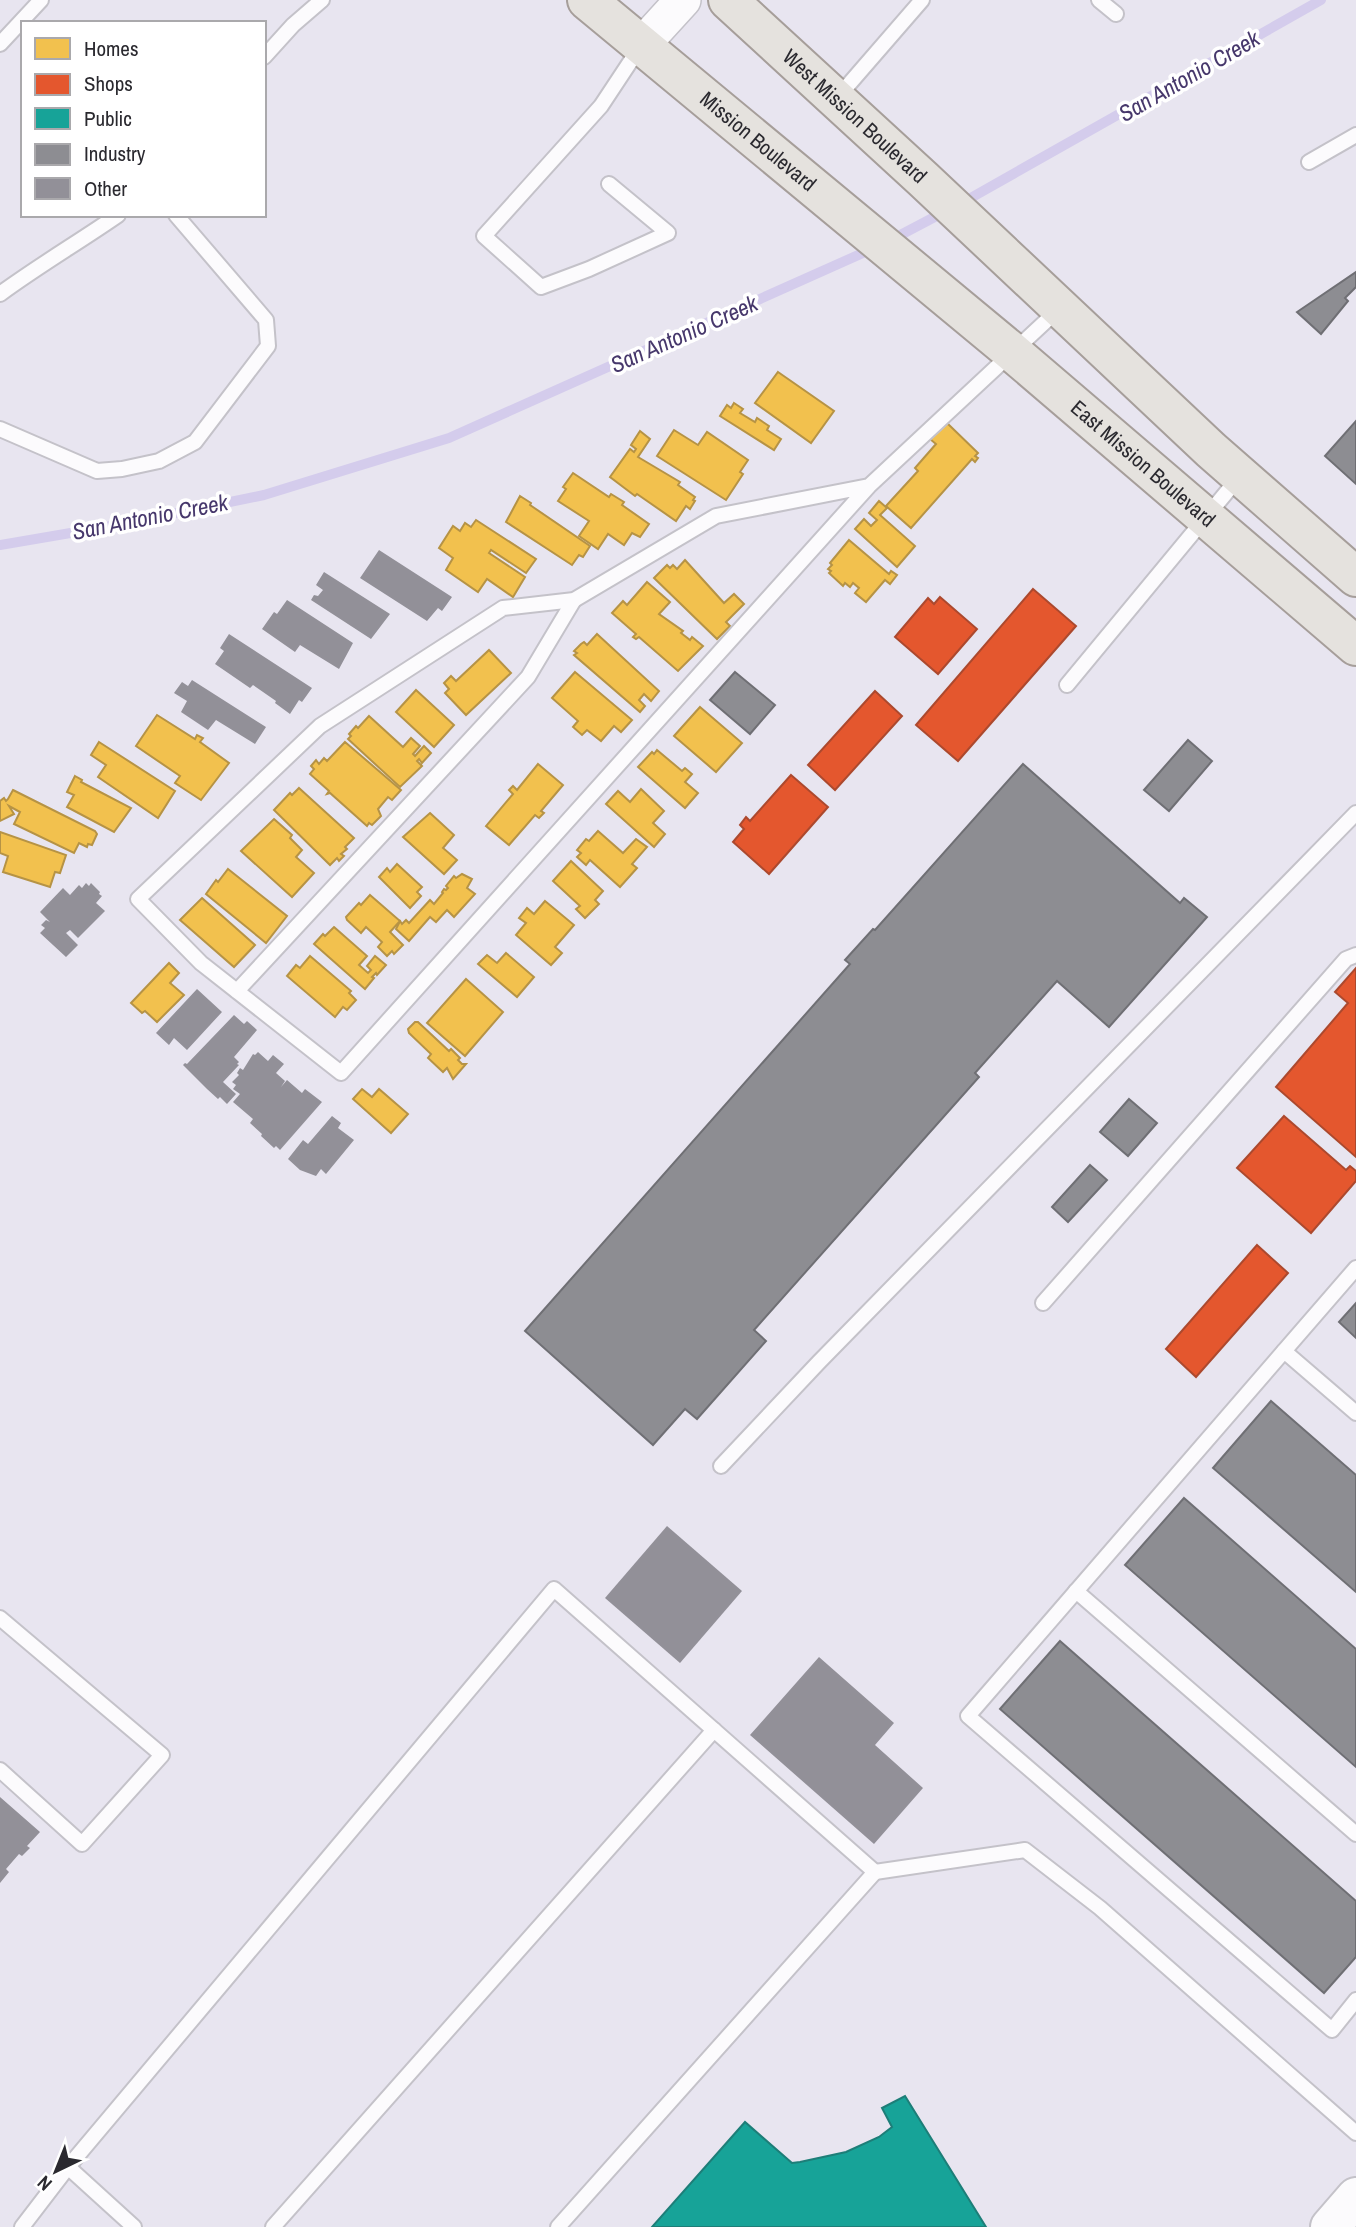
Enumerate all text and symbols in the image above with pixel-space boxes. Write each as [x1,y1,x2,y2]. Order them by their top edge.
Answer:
legend [21,21,266,217]
water label: San Antonio Creek [1113,22,1266,129]
text: Homes [84,34,139,63]
street label: West Mission Boulevard [777,42,934,190]
text: Shops [84,69,133,98]
street label: Mission Boulevard [694,85,823,198]
text: Public [84,104,132,133]
text: Industry [84,139,146,168]
text: Other [84,174,127,203]
water label: San Antonio Creek [605,287,764,380]
street label: East Mission Boulevard [1065,393,1222,534]
water label: San Antonio Creek [69,486,232,547]
north arrow [21,2136,91,2206]
text: N [31,2170,57,2197]

